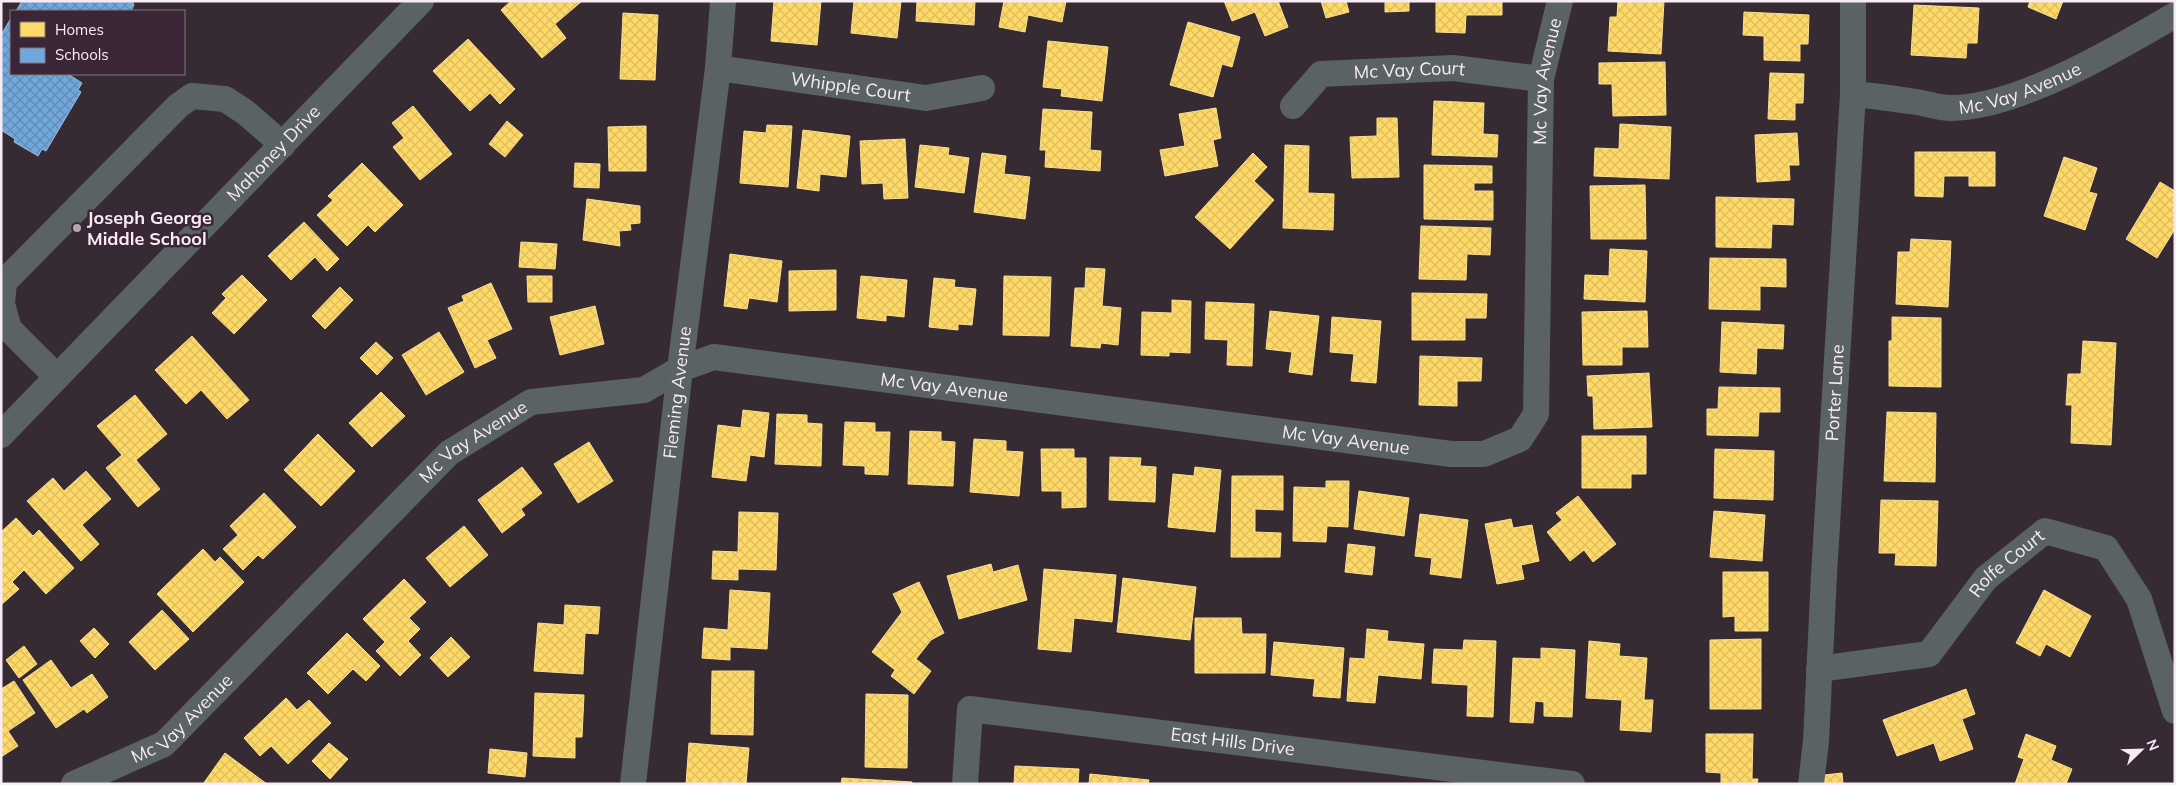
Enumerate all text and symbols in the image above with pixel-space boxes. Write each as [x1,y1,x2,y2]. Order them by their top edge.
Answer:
legend [10,10,185,75]
street label: Mc Vay Avenue [1528,16,1566,145]
text: Homes [55,20,104,39]
text: Schools [55,45,109,64]
street label: Mc Vay Court [1353,56,1466,83]
street label: Mc Vay Avenue [1957,57,2085,119]
street label: Whipple Court [789,67,912,107]
street label: Mahoney Drive [221,100,325,206]
place label: Joseph George Middle School [87,206,212,250]
marker: Joseph George Middle School [71,222,83,234]
street label: Fleming Avenue [658,325,696,460]
street label: Porter Lane [1820,344,1849,442]
street label: Mc Vay Avenue [879,367,1009,407]
street label: Mc Vay Avenue [414,395,532,488]
street label: Mc Vay Avenue [1281,420,1411,459]
street label: Rolfe Court [1964,524,2049,602]
street label: Mc Vay Avenue [127,669,237,768]
street label: East Hills Drive [1169,722,1296,760]
north arrow [2116,725,2166,775]
text: N [2143,737,2163,753]

